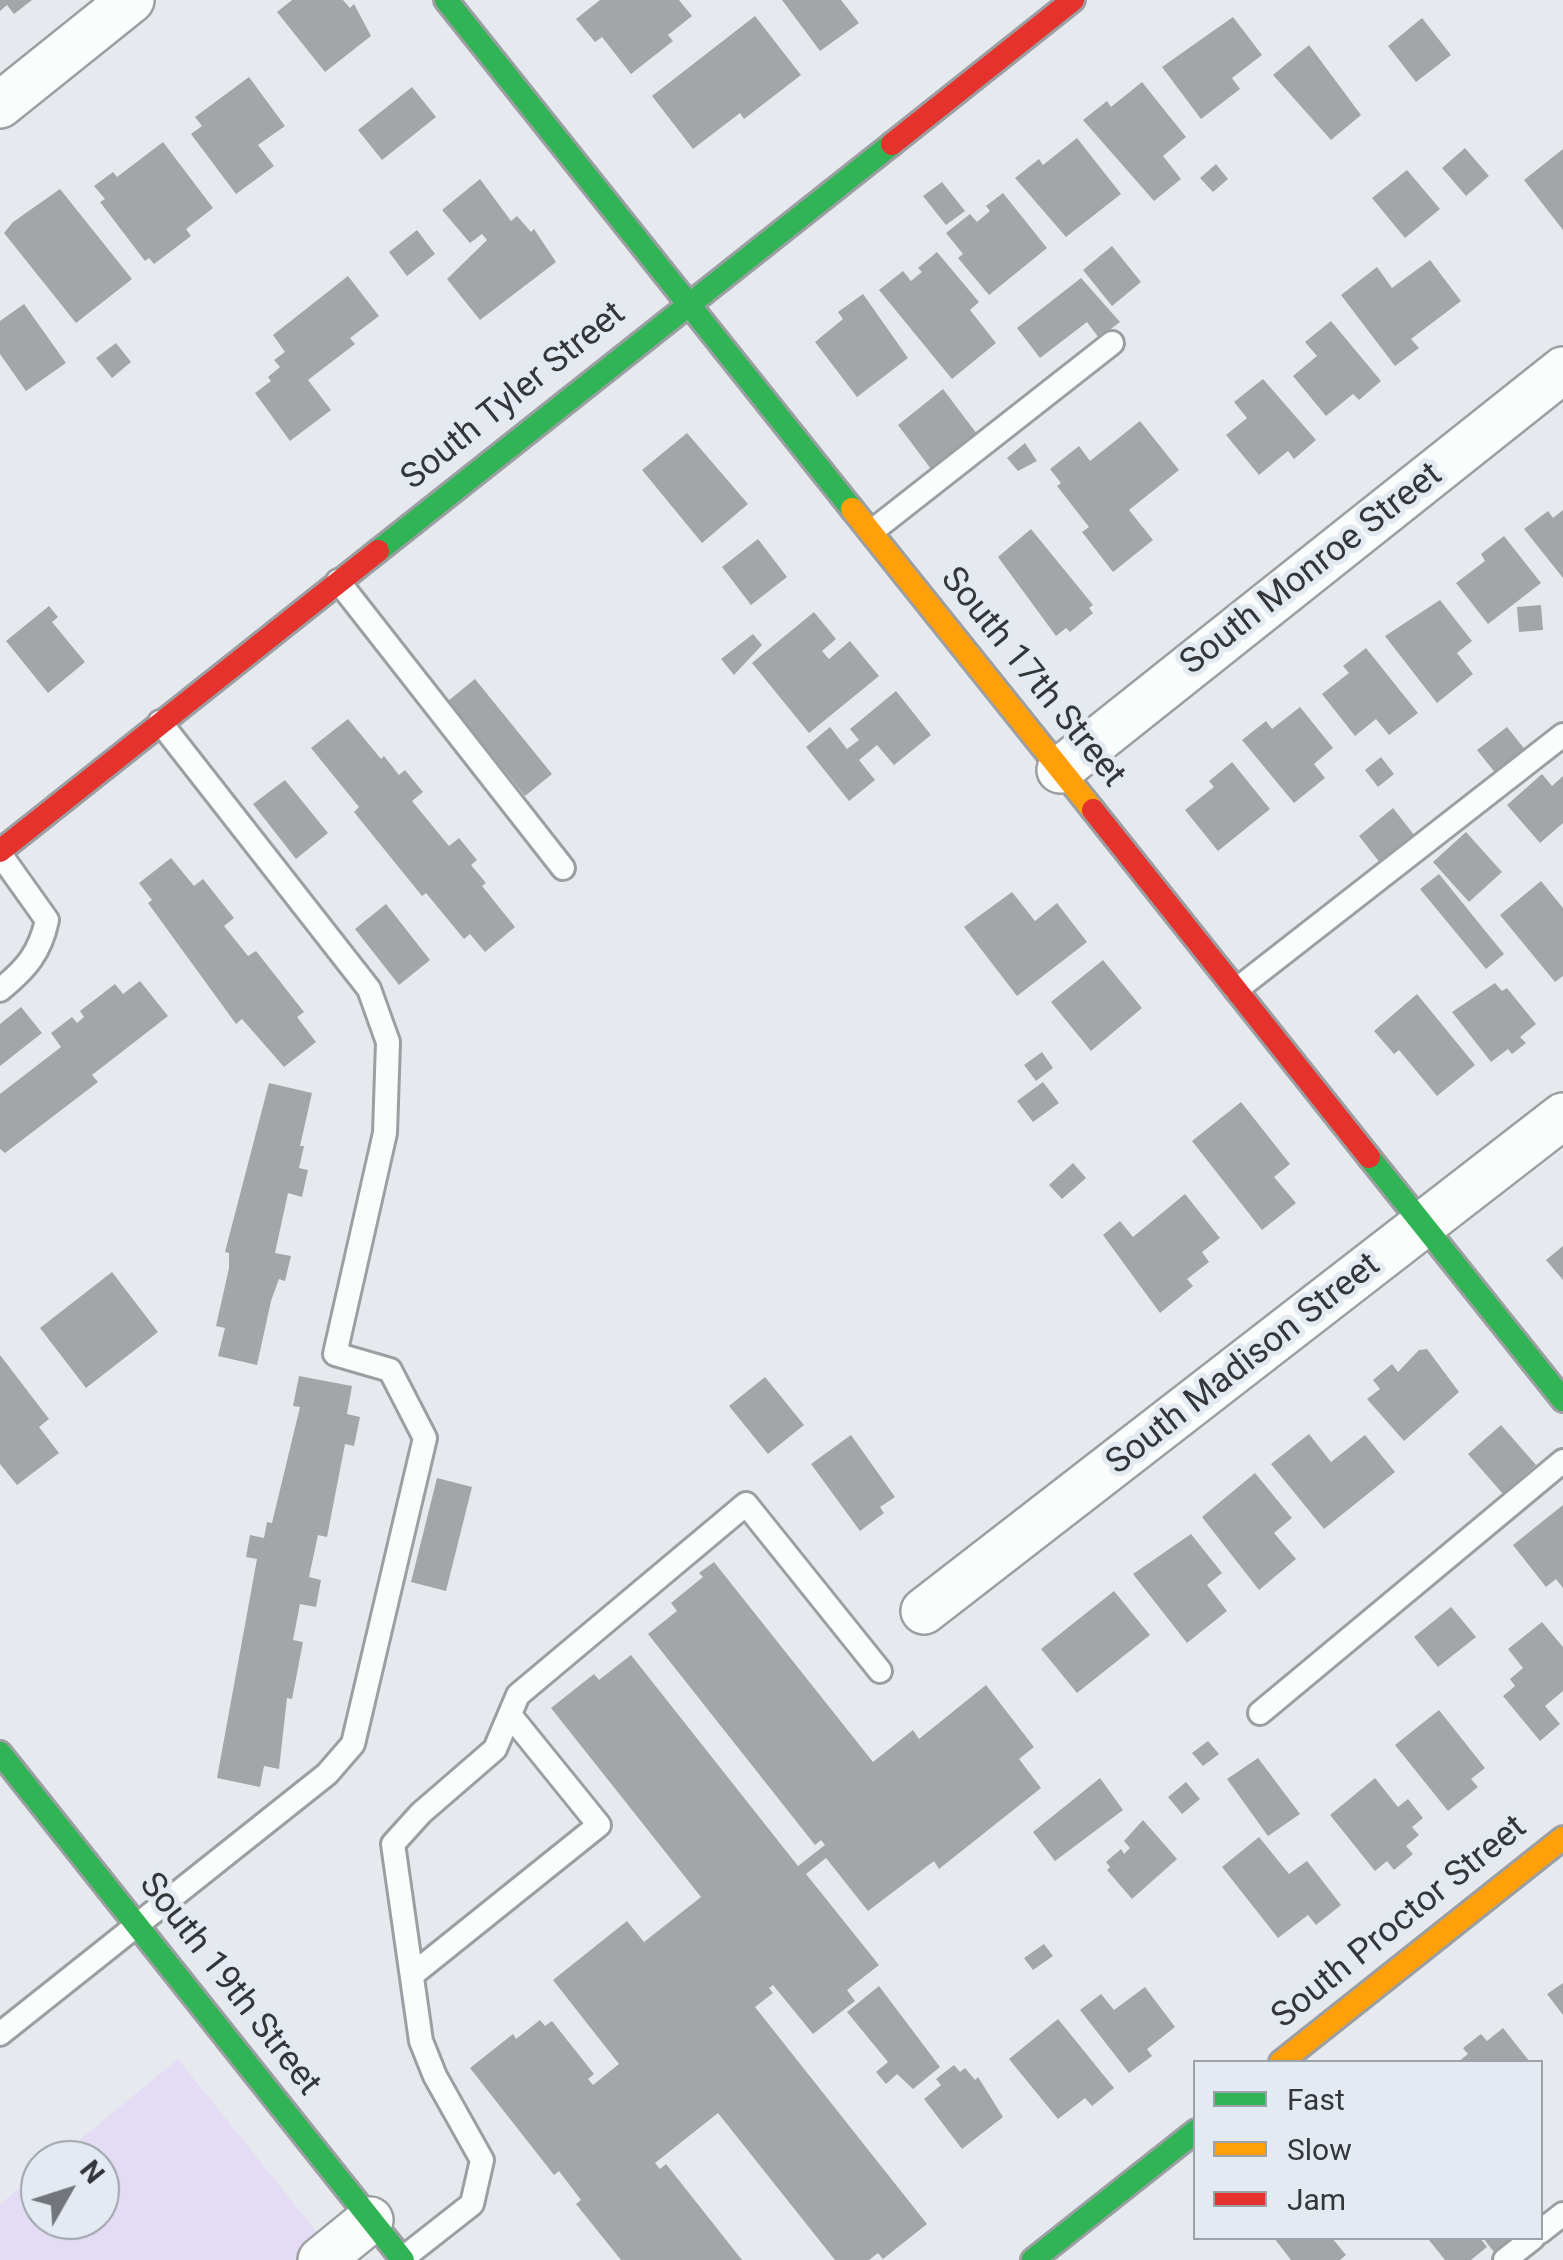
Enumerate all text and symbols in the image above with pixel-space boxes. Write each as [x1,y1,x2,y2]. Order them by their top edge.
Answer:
street label: South Tyler Street [394,294,634,500]
street label: South Monroe Street [1173,455,1451,685]
street label: South 17th Street [931,560,1133,796]
street label: South Madison Street [1099,1245,1389,1485]
street label: South Proctor Street [1264,1807,1536,2039]
street label: South 19th Street [129,1865,329,2105]
legend [1193,2060,1543,2240]
text: Fast [1287,2082,1345,2117]
text: Slow [1287,2132,1352,2167]
north arrow [20,2140,120,2240]
text: N [73,2154,111,2190]
text: Jam [1287,2182,1346,2217]

